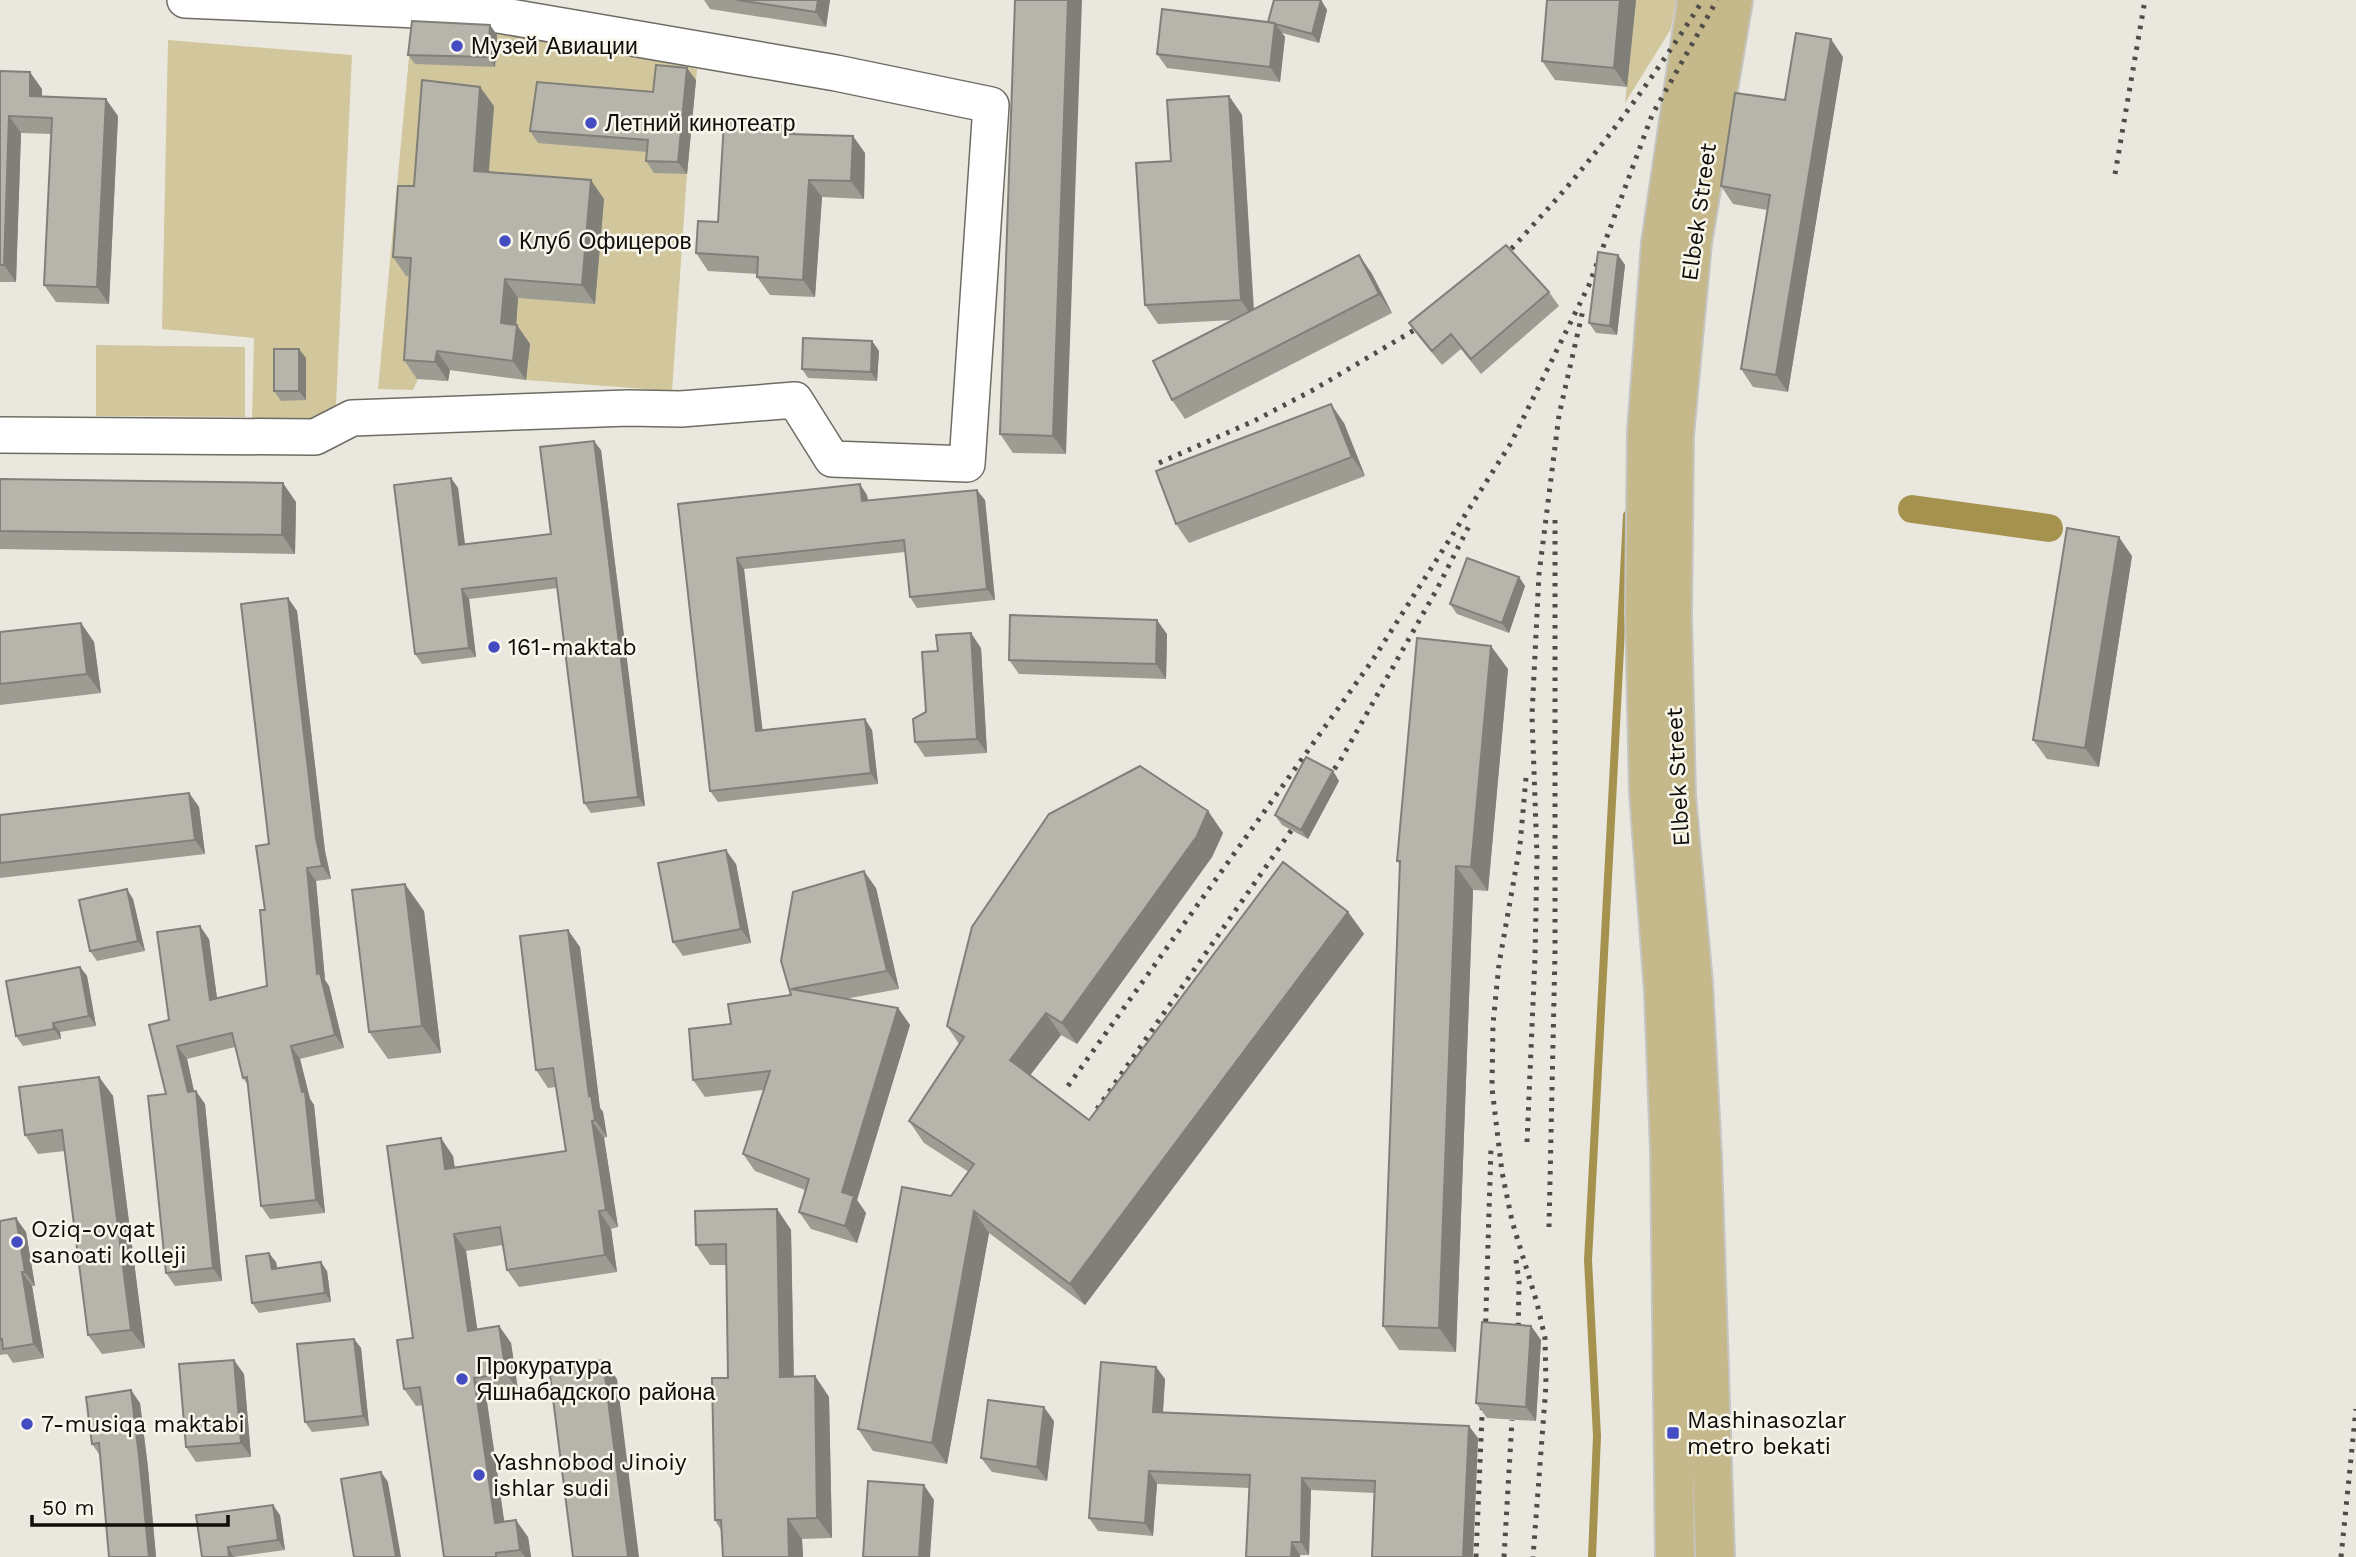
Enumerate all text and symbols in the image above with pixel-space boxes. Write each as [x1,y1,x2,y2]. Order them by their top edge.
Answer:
place label: Музей Авиации [471,33,638,60]
marker: Музей Авиации [449,38,465,54]
place label: Летний кинотеатр [605,110,795,137]
marker: Летний кинотеатр [583,115,599,131]
street label: Elbek Street [1676,141,1722,283]
place label: Клуб Офицеров [519,228,692,255]
marker: Клуб Офицеров [497,233,513,249]
place label: 161-maktab [508,634,637,661]
marker: 161-maktab [486,639,502,655]
street label: Elbek Street [1661,707,1695,847]
place label: Oziq-ovqat sanoati kolleji [31,1216,186,1269]
marker: Oziq-ovqat sanoati kolleji [9,1234,25,1250]
place label: Прокуратура Яшнабадского района [476,1353,715,1406]
marker: Прокуратура Яшнабадского района [454,1371,470,1387]
place label: Mashinasozlar metro bekati [1687,1407,1847,1460]
place label: 7-musiqa maktabi [41,1411,245,1438]
marker: 7-musiqa maktabi [19,1416,35,1432]
marker: Mashinasozlar metro bekati [1665,1425,1681,1441]
place label: Yashnobod Jinoiy ishlar sudi [493,1449,687,1502]
marker: Yashnobod Jinoiy ishlar sudi [471,1467,487,1483]
scale bar [32,1484,228,1528]
text: 50 m [42,1495,94,1520]

